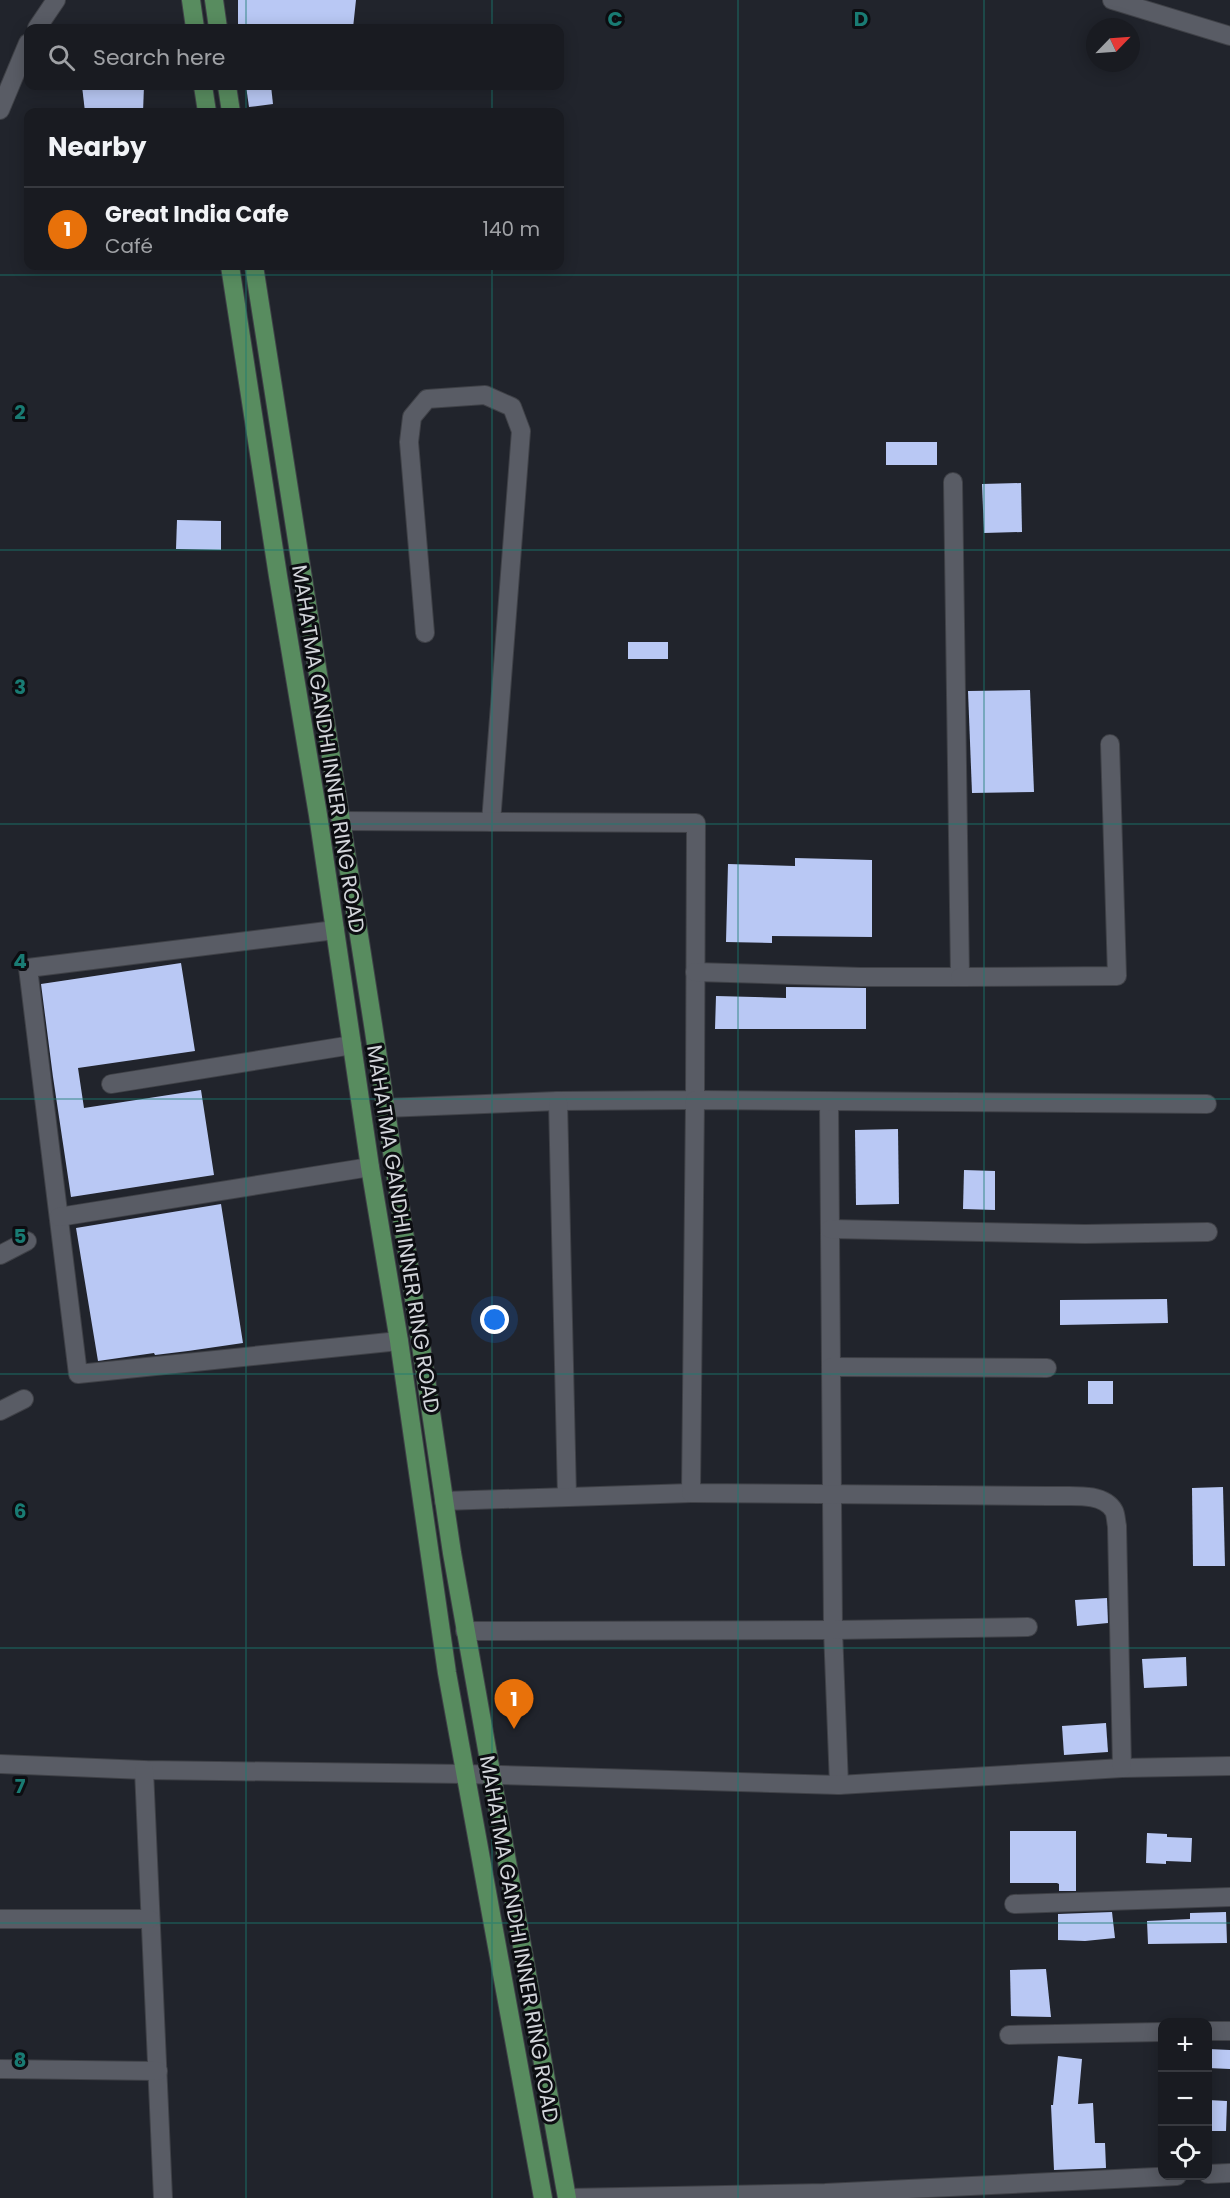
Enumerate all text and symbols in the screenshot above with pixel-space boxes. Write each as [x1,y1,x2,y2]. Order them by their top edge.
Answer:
text: C [607,5,623,33]
text: D [854,5,868,33]
north arrow [1086,18,1140,72]
search box [24,24,564,90]
icon: search [45,41,78,74]
text: Search here [93,42,226,73]
text: Nearby [48,129,146,165]
text: Great India Cafe [105,199,289,230]
text: 1 [64,215,71,243]
text: 140 m [483,215,540,243]
text: Café [105,232,153,260]
text: 2 [14,398,26,426]
street label: MAHATMA GANDHI INNER RING ROAD [285,563,372,935]
text: 3 [14,673,26,701]
text: 4 [13,947,27,975]
street label: MAHATMA GANDHI INNER RING ROAD [360,1043,447,1415]
text: 5 [14,1222,27,1250]
your location [480,1305,509,1334]
text: 6 [14,1497,26,1525]
pin: 1 [494,1680,534,1729]
street label: MAHATMA GANDHI INNER RING ROAD [473,1753,566,2125]
text: 7 [15,1772,26,1800]
map controls [1158,2018,1212,2180]
button: + [1158,2018,1212,2072]
text: 8 [14,2046,26,2074]
button: − [1158,2072,1212,2126]
button: locate [1158,2126,1212,2180]

